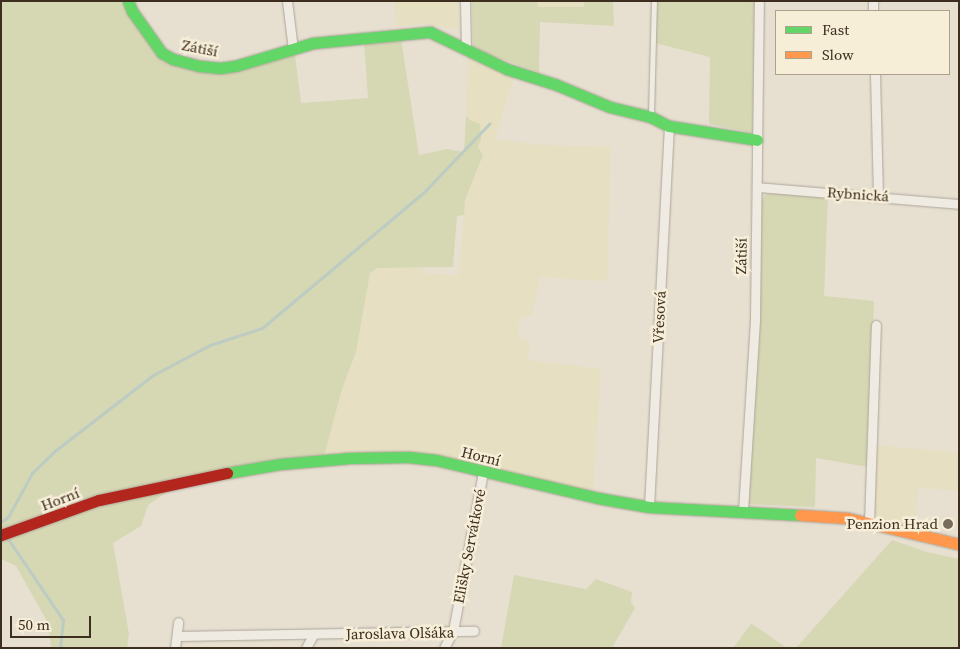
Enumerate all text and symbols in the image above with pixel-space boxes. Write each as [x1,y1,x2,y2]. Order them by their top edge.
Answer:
legend [775,10,950,75]
text: Fast [822,19,849,40]
street label: Zátiší [181,36,219,60]
text: Slow [822,44,854,65]
street label: Rybnická [826,183,890,205]
street label: Zátiší [732,238,750,274]
street label: Vřesová [649,290,669,344]
street label: Horní [460,442,502,470]
street label: Horní [38,483,82,515]
street label: Elišky Servátkové [449,487,489,605]
place label: Penzion Hrad [846,515,938,533]
marker: Penzion Hrad [942,518,954,530]
scale bar [12,606,94,638]
text: 50 m [18,614,50,635]
street label: Jaroslava Olšáka [345,623,455,643]

